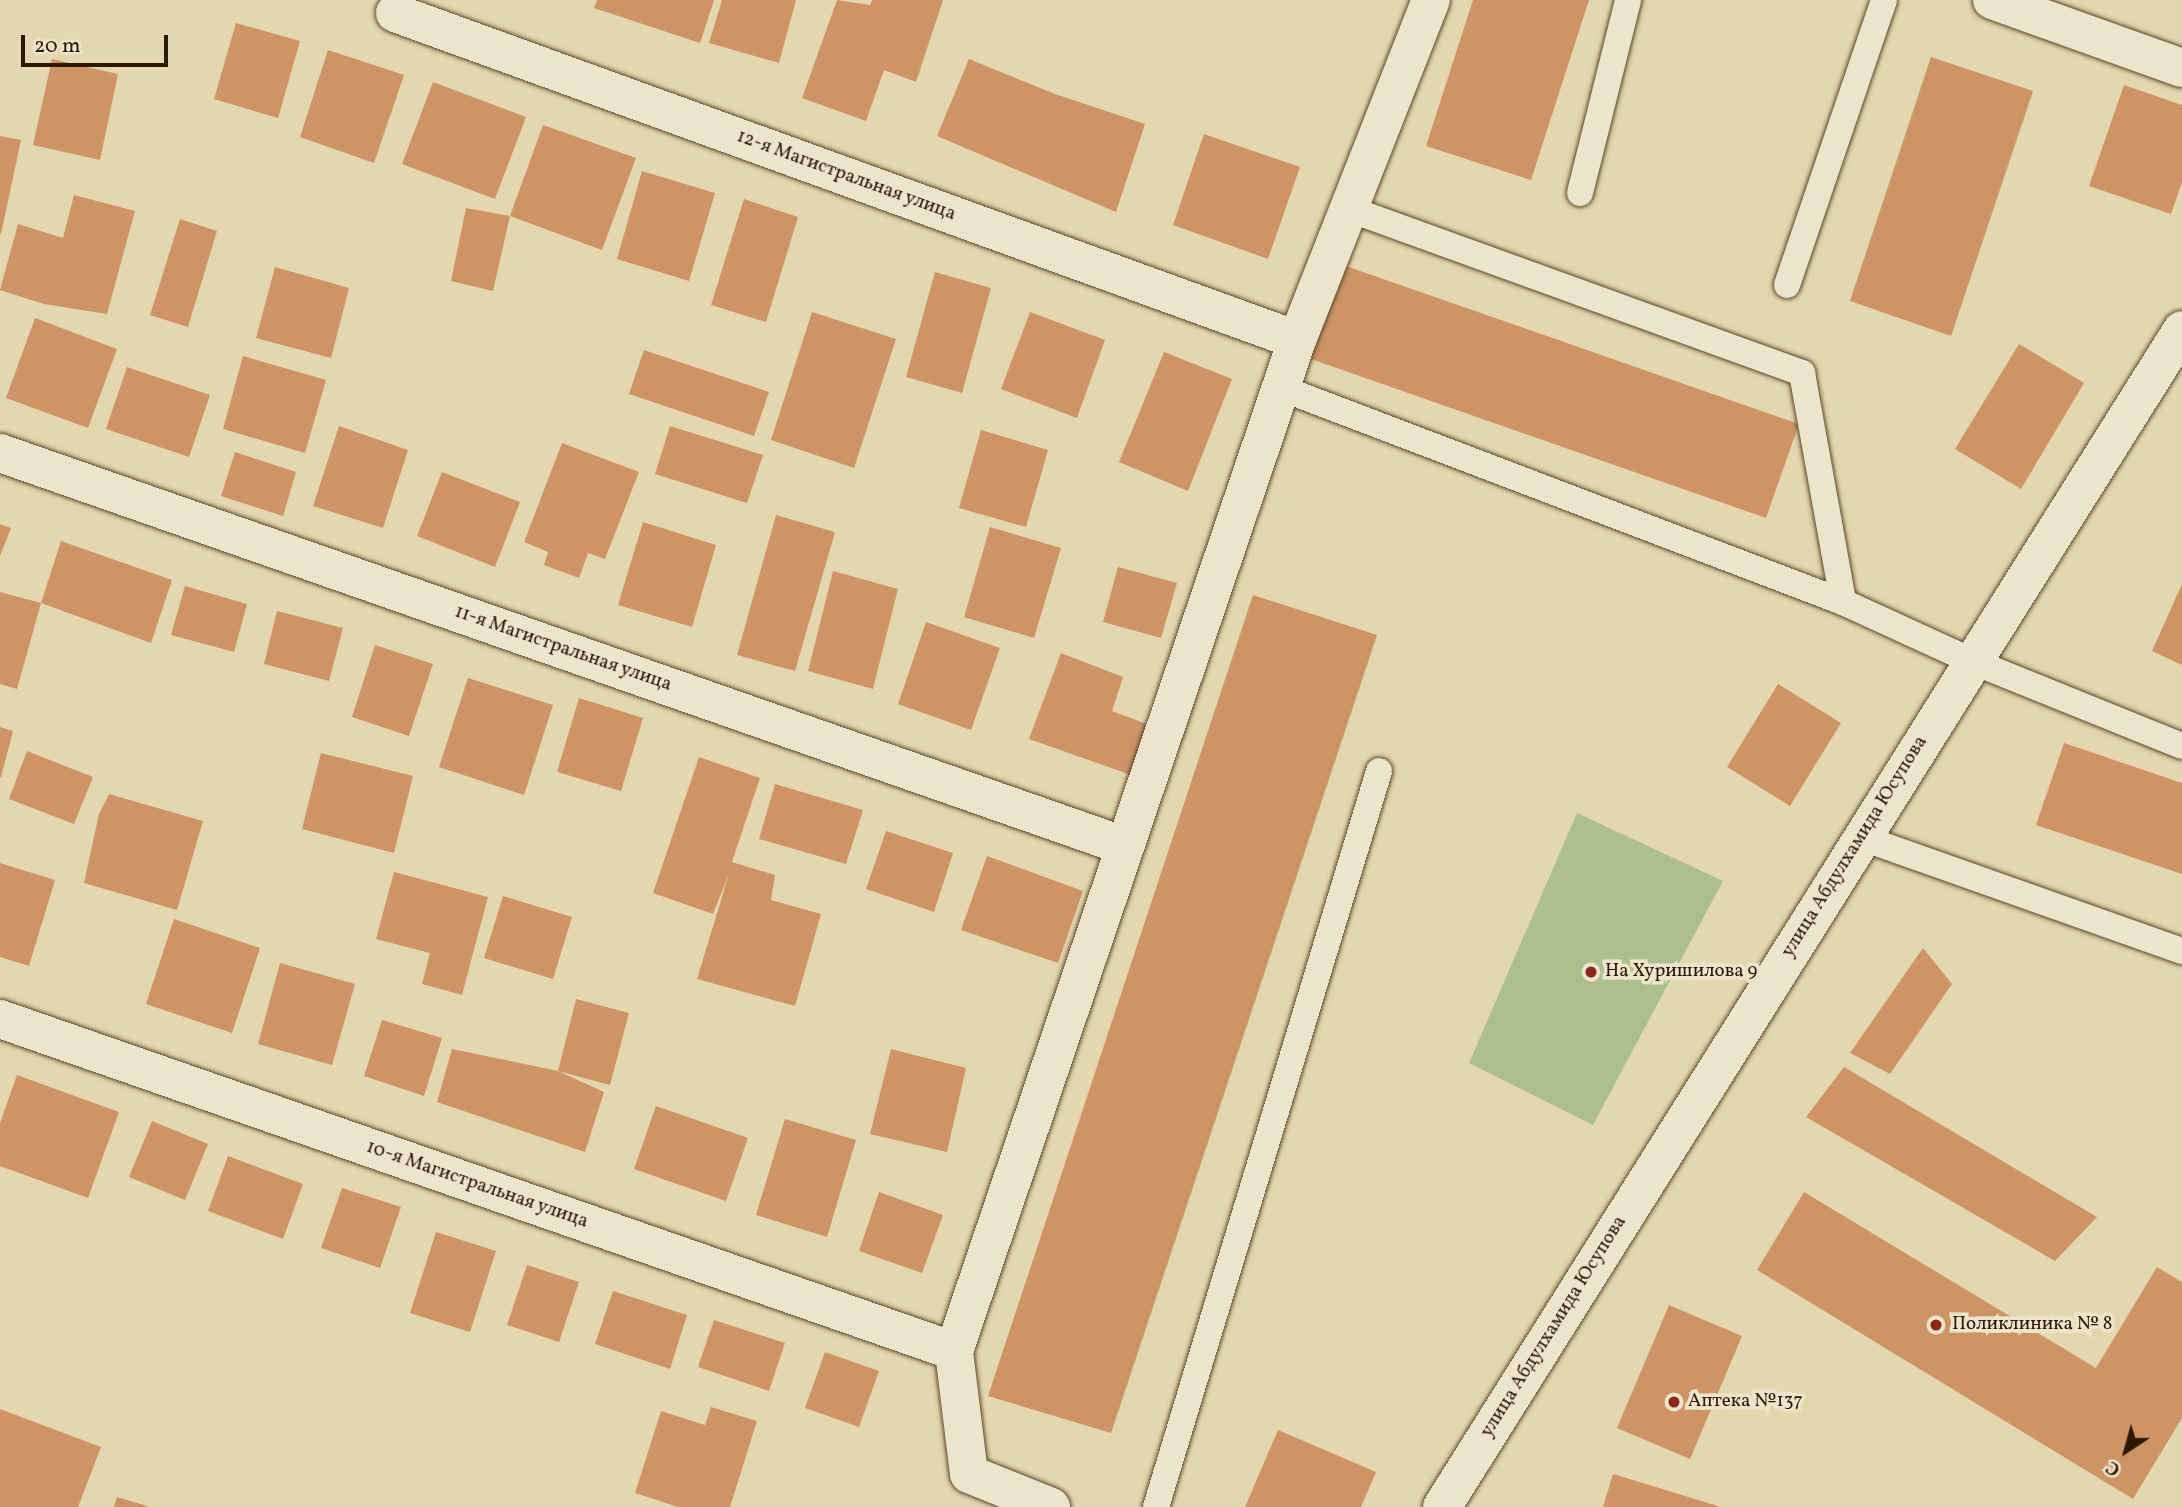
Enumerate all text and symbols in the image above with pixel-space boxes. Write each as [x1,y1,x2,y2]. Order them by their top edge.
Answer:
scale bar [24,21,172,65]
text: 20 m [34,32,80,61]
street label: 12-я Магистральная улица [733,126,959,226]
street label: 11-я Магистральная улица [451,601,675,697]
street label: улица Абдулхамида Юсупова [1777,732,1933,962]
place label: На Хуришилова 9 [1605,961,1757,983]
marker: На Хуришилова 9 [1583,964,1599,980]
street label: 10-я Магистральная улица [363,1136,591,1234]
street label: улица Абдулхамида Юсупова [1476,1212,1632,1442]
place label: Поликлиника № 8 [1952,1314,2112,1336]
marker: Поликлиника № 8 [1926,1315,1946,1335]
place label: Аптека №137 [1688,1391,1803,1413]
marker: Аптека №137 [1666,1394,1682,1410]
north arrow [2091,1416,2161,1486]
text: С [2101,1454,2126,1482]

